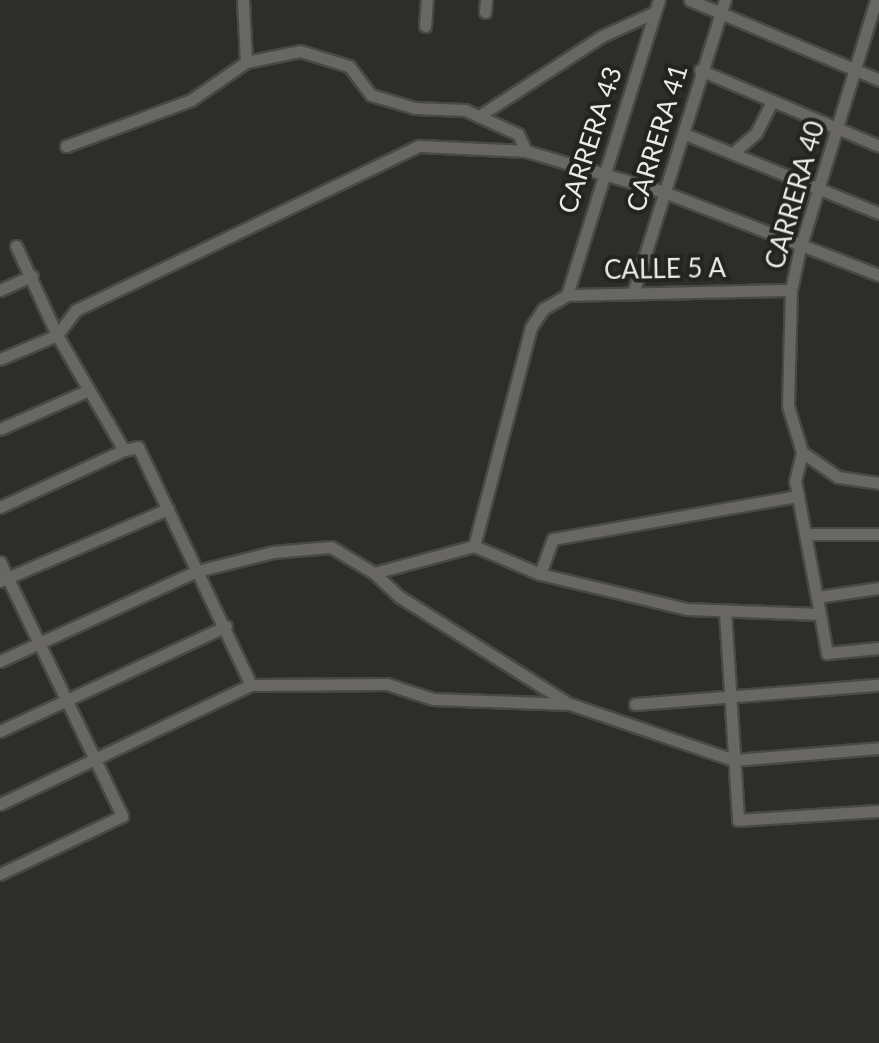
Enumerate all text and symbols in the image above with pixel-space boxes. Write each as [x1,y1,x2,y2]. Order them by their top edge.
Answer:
street label: CARRERA 41 [620,60,694,216]
street label: CARRERA 43 [551,62,629,218]
street label: CARRERA 40 [759,117,831,273]
street label: CALLE 5 A [603,252,727,286]

